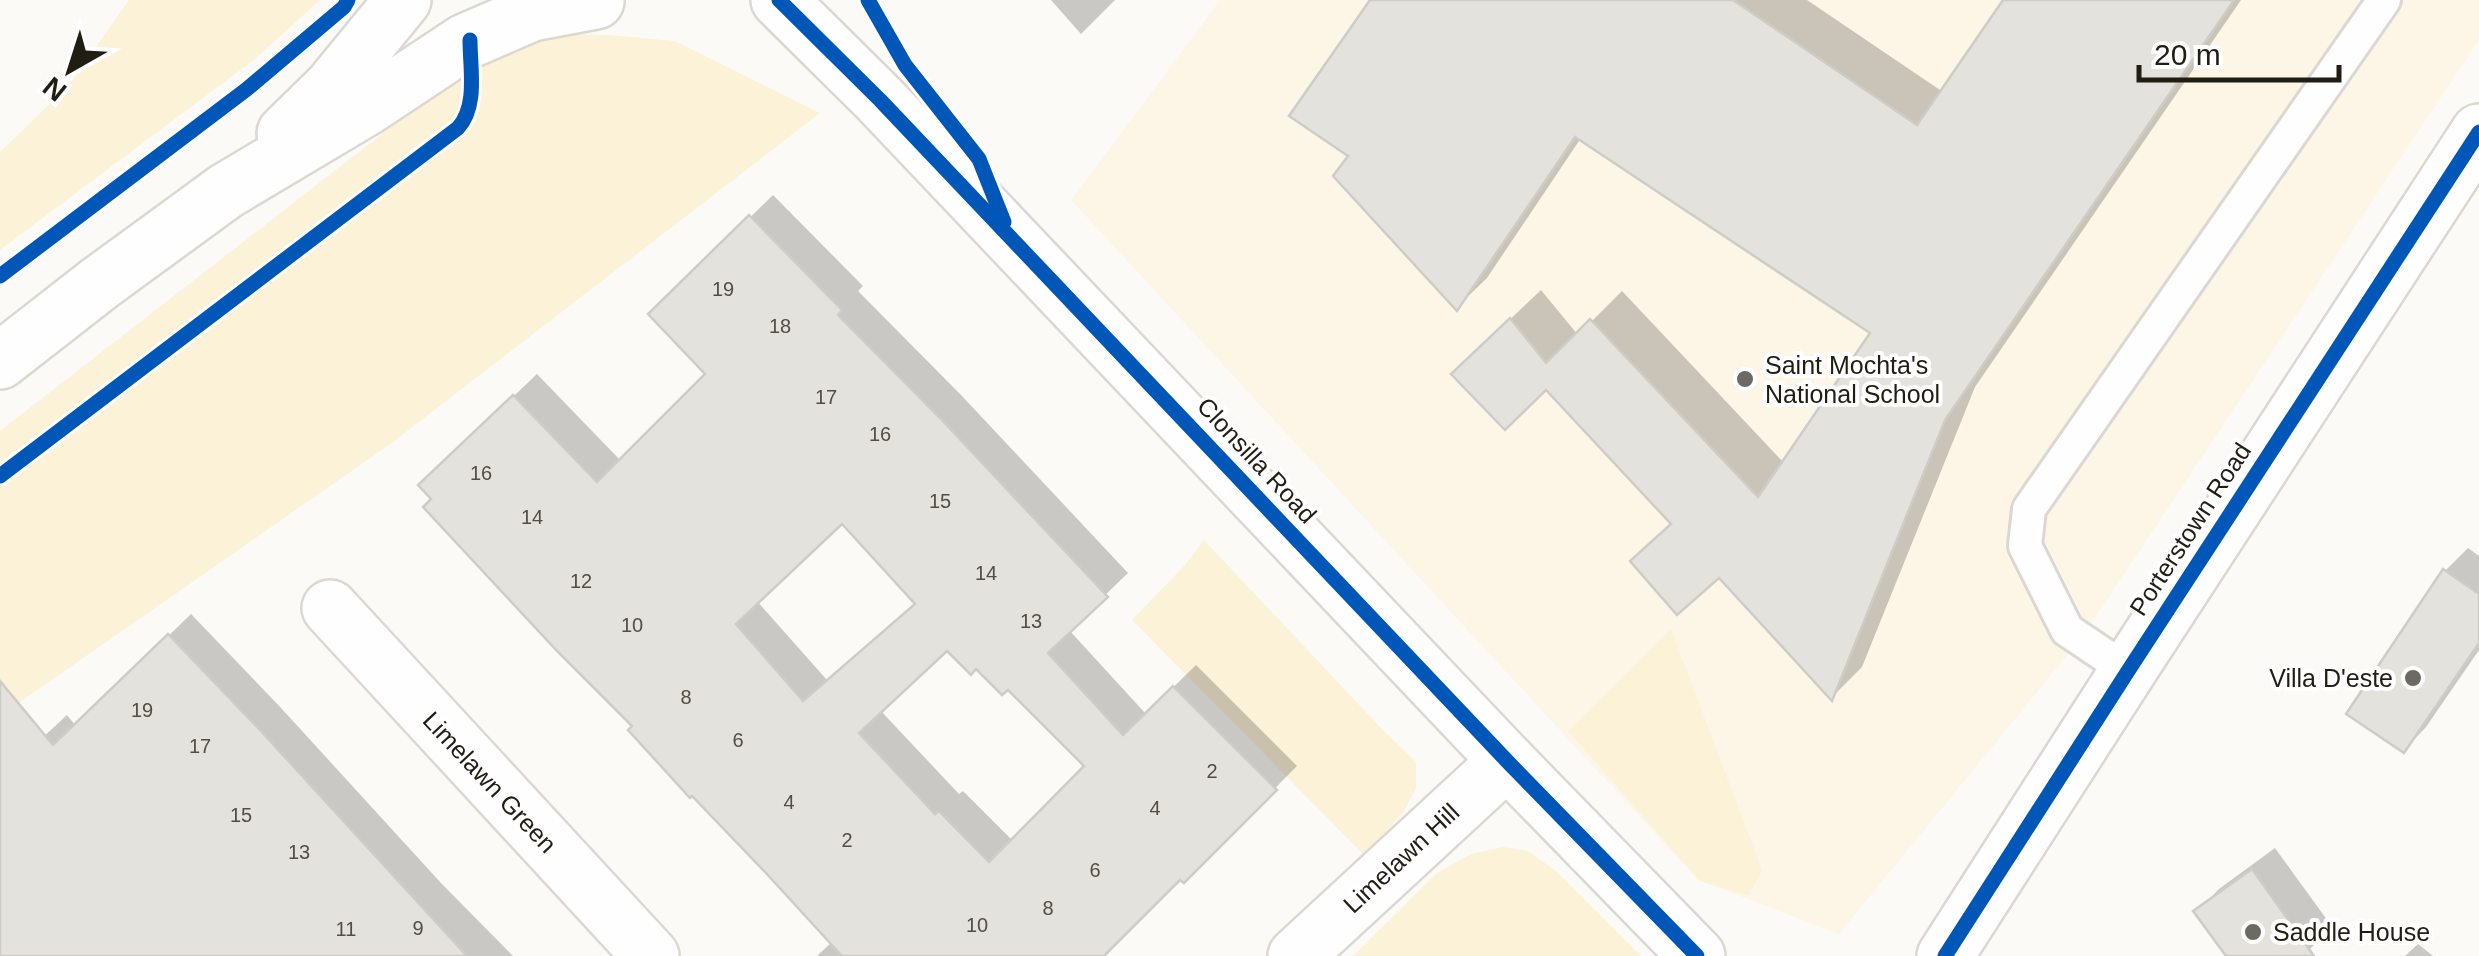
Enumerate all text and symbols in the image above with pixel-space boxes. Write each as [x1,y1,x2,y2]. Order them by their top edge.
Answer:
north arrow [20,20,120,120]
scale bar [2139,20,2339,82]
text: 20 m [2154,38,2221,71]
text: N [37,71,72,107]
house number: 19 [712,278,734,300]
house number: 18 [769,315,791,337]
place label: Saint Mochta's National School [1765,351,1940,408]
marker: Saint Mochta's National School [1734,368,1756,390]
house number: 17 [815,386,837,408]
street label: Clonsilla Road [1192,392,1322,528]
house number: 16 [869,423,891,445]
street label: Porterstown Road [2124,437,2256,621]
house number: 16 [470,462,492,484]
house number: 15 [929,490,951,512]
house number: 14 [521,506,543,528]
house number: 14 [975,562,997,584]
house number: 12 [570,570,592,592]
house number: 13 [1020,610,1042,632]
house number: 10 [621,614,643,636]
place label: Villa D'este [2269,664,2393,692]
marker: Villa D'este [2402,667,2424,689]
house number: 8 [680,686,692,708]
house number: 19 [131,699,153,721]
street label: Limelawn Green [418,706,562,858]
house number: 6 [732,729,744,751]
house number: 17 [189,735,211,757]
house number: 2 [1206,760,1218,782]
house number: 4 [783,791,795,813]
house number: 4 [1149,797,1161,819]
street label: Limelawn Hill [1338,798,1464,918]
house number: 15 [230,804,252,826]
house number: 2 [841,829,853,851]
house number: 13 [288,841,310,863]
house number: 6 [1089,859,1101,881]
house number: 8 [1042,897,1054,919]
house number: 10 [966,914,988,936]
house number: 9 [412,917,424,939]
house number: 11 [336,918,356,940]
place label: Saddle House [2273,918,2430,946]
marker: Saddle House [2242,921,2264,943]

